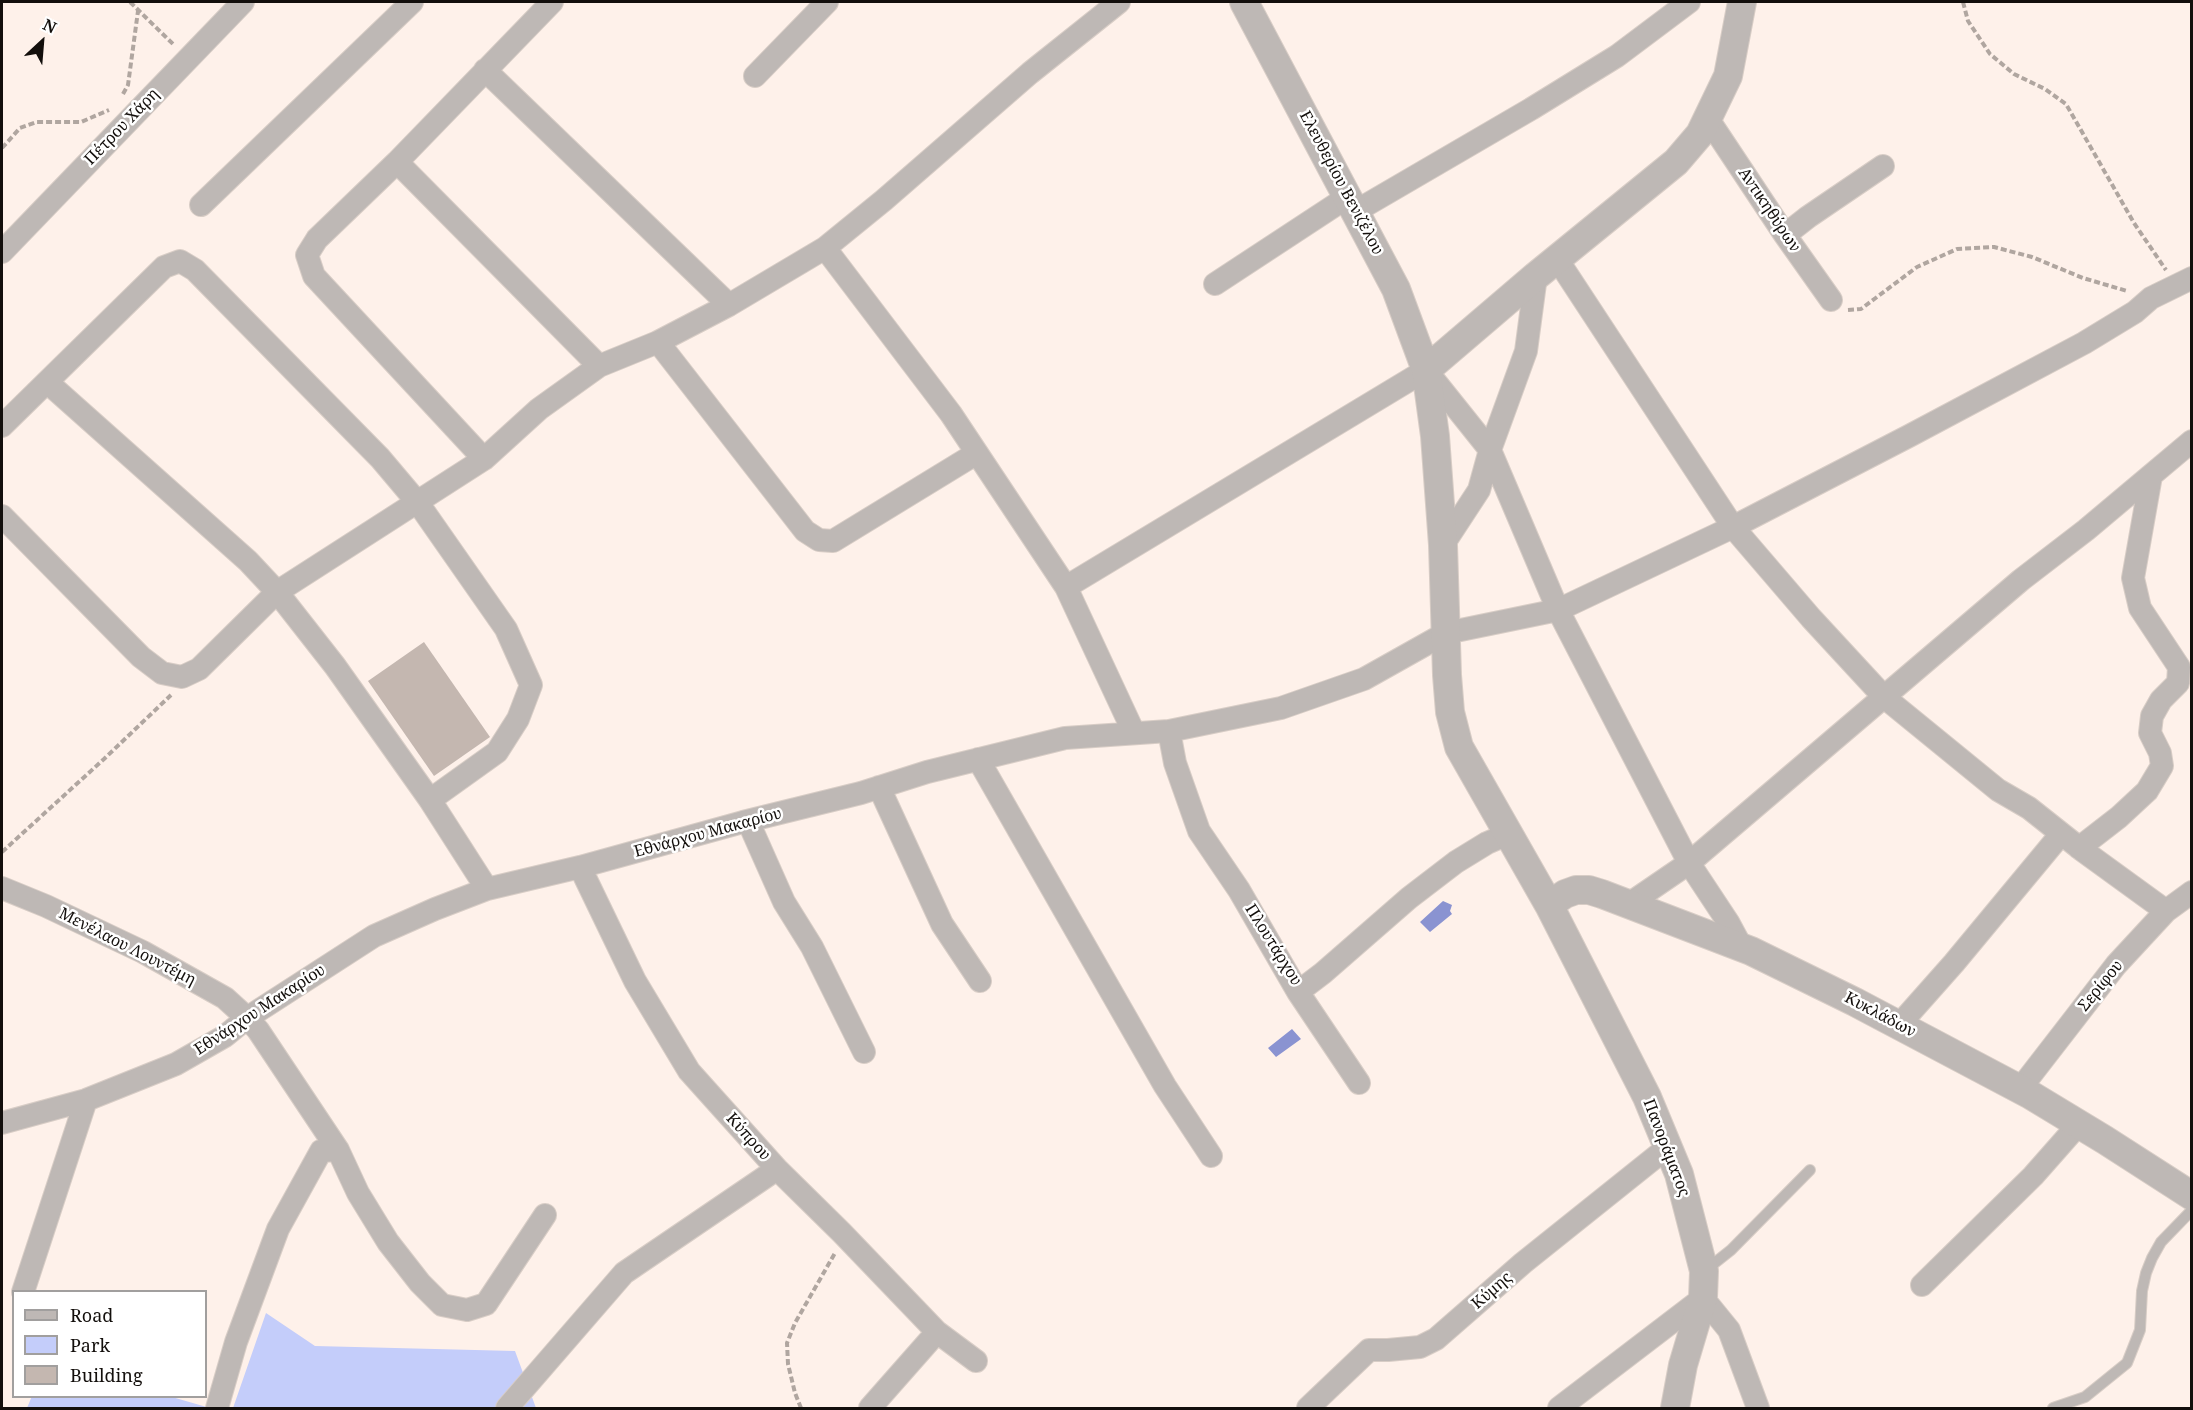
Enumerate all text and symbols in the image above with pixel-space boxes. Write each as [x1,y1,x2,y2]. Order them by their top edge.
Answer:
north arrow [12,12,72,72]
text: N [39,13,60,38]
street label: Πέτρου Χάρη [81,85,163,169]
street label: Ελευθερίου Βενιζέλου [1295,108,1387,258]
street label: Αντικηθύρων [1734,164,1804,256]
street label: Εθνάρχου Μακαρίου [632,804,784,862]
street label: Πλουτάρχου [1240,901,1306,989]
street label: Μενέλαου Λουντέμη [55,904,199,990]
street label: Σερίφου [2075,957,2127,1015]
street label: Εθνάρχου Μακαρίου [191,961,329,1059]
street label: Κυκλάδων [1841,988,1919,1042]
street label: Πανοράματος [1639,1096,1693,1200]
street label: Κύπρου [722,1109,774,1165]
street label: Κύμης [1468,1268,1516,1314]
legend [12,1290,207,1398]
text: Road [70,1303,113,1327]
text: Park [70,1333,110,1357]
text: Building [70,1363,143,1387]

